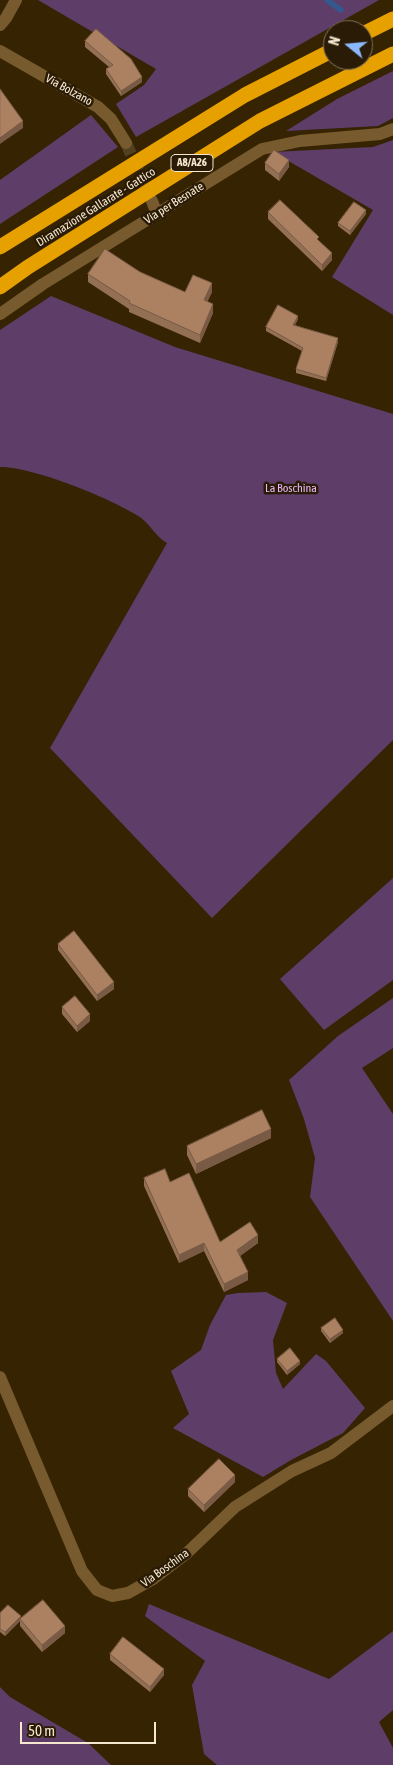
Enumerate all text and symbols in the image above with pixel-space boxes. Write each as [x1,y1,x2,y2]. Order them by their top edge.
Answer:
north arrow [323,20,373,70]
text: N [326,35,343,47]
street label: Via Bolzano [43,71,95,109]
road number: A8/A26 [171,154,213,172]
street label: Diramazione Gallarate - Gattico [34,164,158,250]
street label: Via per Besnate [141,179,207,227]
park label: La Boschina [265,481,317,495]
street label: Via Boschina [138,1546,192,1590]
scale bar [22,1712,159,1744]
text: 50 m [28,1722,55,1739]

